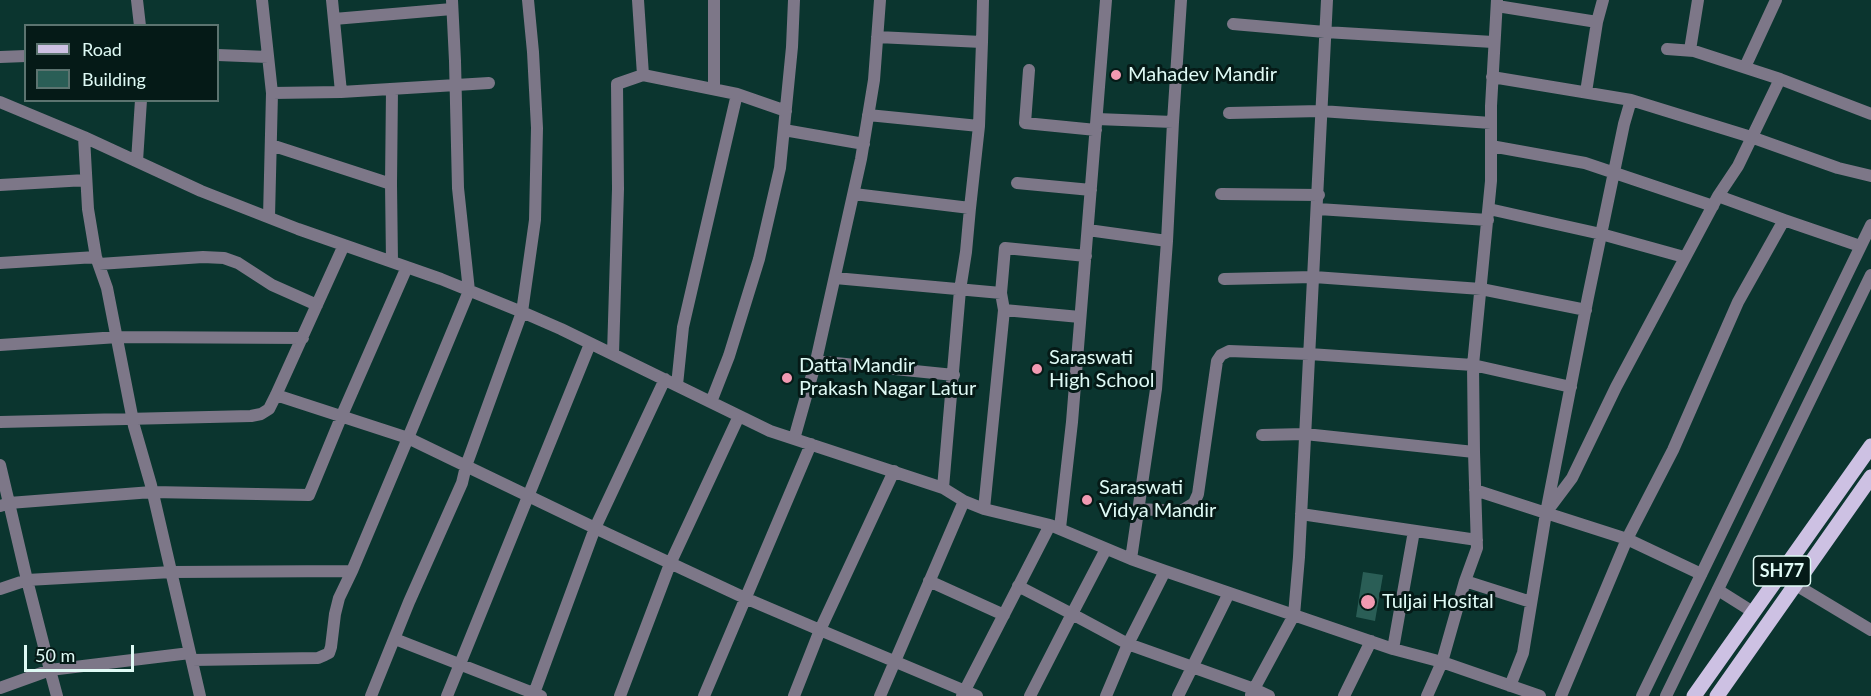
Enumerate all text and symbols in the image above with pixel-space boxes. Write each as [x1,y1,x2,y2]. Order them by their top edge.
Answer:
legend [24,24,219,102]
text: Road [82,38,122,60]
place label: Mahadev Mandir [1128,63,1277,87]
text: Building [82,68,146,90]
marker: Mahadev Mandir [1109,68,1123,82]
place label: Saraswati High School [1049,346,1154,393]
place label: Datta Mandir Prakash Nagar Latur [799,354,976,401]
marker: Saraswati High School [1030,362,1044,376]
marker: Datta Mandir Prakash Nagar Latur [780,371,794,385]
place label: Saraswati Vidya Mandir [1099,476,1216,523]
marker: Saraswati Vidya Mandir [1080,493,1094,507]
road number: SH77 [1754,556,1810,586]
place label: Tuljai Hosital [1382,590,1494,614]
marker: Tuljai Hosital [1359,593,1377,611]
scale bar [27,633,136,671]
text: 50 m [35,644,75,666]

